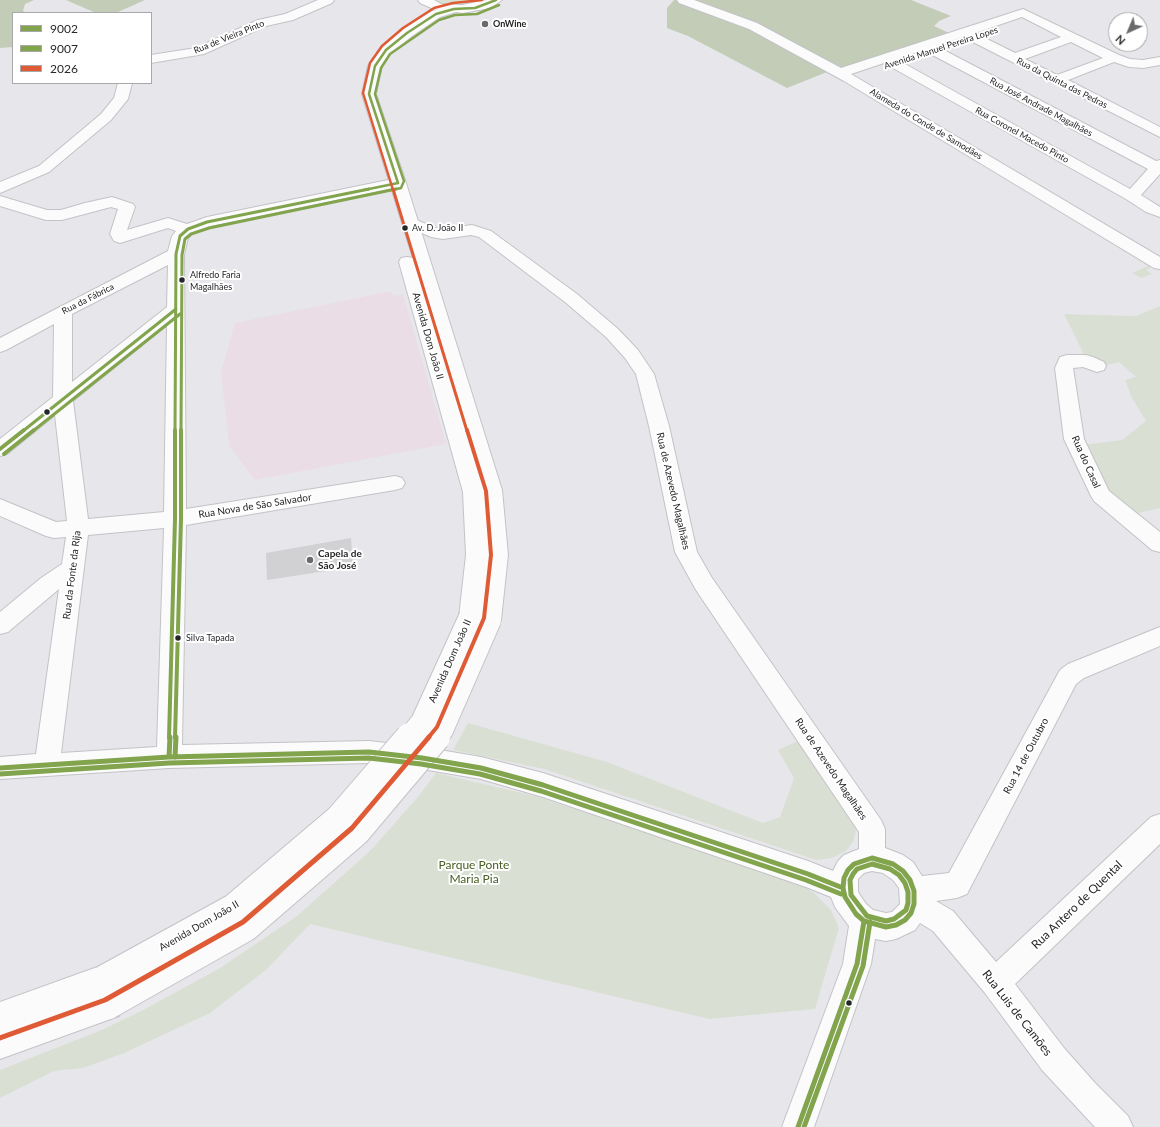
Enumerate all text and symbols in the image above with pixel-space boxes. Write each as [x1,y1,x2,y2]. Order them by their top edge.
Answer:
legend [12,12,152,84]
north arrow [1108,12,1148,52]
street label: Rua de Vieira Pinto [192,18,266,56]
marker: OnWine [480,19,490,29]
place label: OnWine [493,19,526,29]
text: 9002 [50,21,78,36]
street label: Avenida Manuel Pereira Lopes [883,24,999,72]
text: N [1112,33,1128,48]
text: 9007 [50,41,78,56]
street label: Rua da Quinta das Pedras [1015,55,1109,111]
text: 2026 [50,61,78,76]
street label: Rua José Andrade Magalhães [988,75,1094,139]
street label: Alameda do Conde de Samodães [868,86,984,162]
street label: Rua Coronel Macedo Pinto [973,105,1071,165]
marker: Av. D. João II [400,223,410,233]
place label: Av. D. João II [412,223,463,233]
place label: Alfredo Faria Magalhães [190,270,240,291]
marker: Alfredo Faria Magalhães [177,275,187,285]
street label: Rua da Fábrica [60,281,116,317]
street label: Avenida Dom João II [410,291,446,381]
unlabelled marker [42,407,52,417]
street label: Rua de Azevedo Magalhães [654,431,692,551]
street label: Rua do Casal [1069,434,1103,490]
street label: Rua Nova de São Salvador [198,491,312,521]
street label: Rua da Fonte da Rija [61,530,83,620]
place label: Capela de São José [318,548,362,572]
marker: Capela de São José [305,555,315,565]
street label: Avenida Dom João II [426,617,474,705]
marker: Silva Tapada [173,633,183,643]
place label: Silva Tapada [186,633,234,643]
street label: Rua de Azevedo Magalhães [793,716,869,822]
street label: Rua 14 de Outubro [1001,716,1051,796]
park label: Parque Ponte Maria Pia [439,858,509,886]
street label: Rua Antero de Quental [1029,858,1125,952]
street label: Avenida Dom João II [157,898,241,954]
street label: Rua Luis de Camões [979,967,1055,1059]
unlabelled marker [844,998,854,1008]

